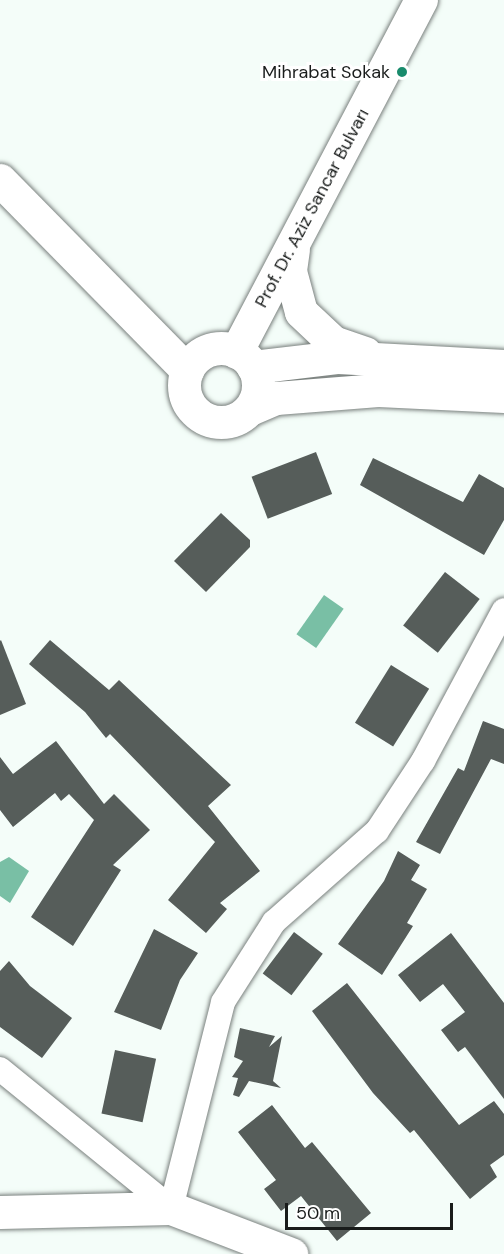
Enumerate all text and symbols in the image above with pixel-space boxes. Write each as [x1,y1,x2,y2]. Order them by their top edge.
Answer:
place label: Mihrabat Sokak [262,61,390,83]
marker: Mihrabat Sokak [395,65,409,79]
street label: Prof. Dr. Aziz Sancar Bulvarı [250,105,374,311]
scale bar [288,1191,456,1229]
text: 50 m [296,1201,340,1225]

